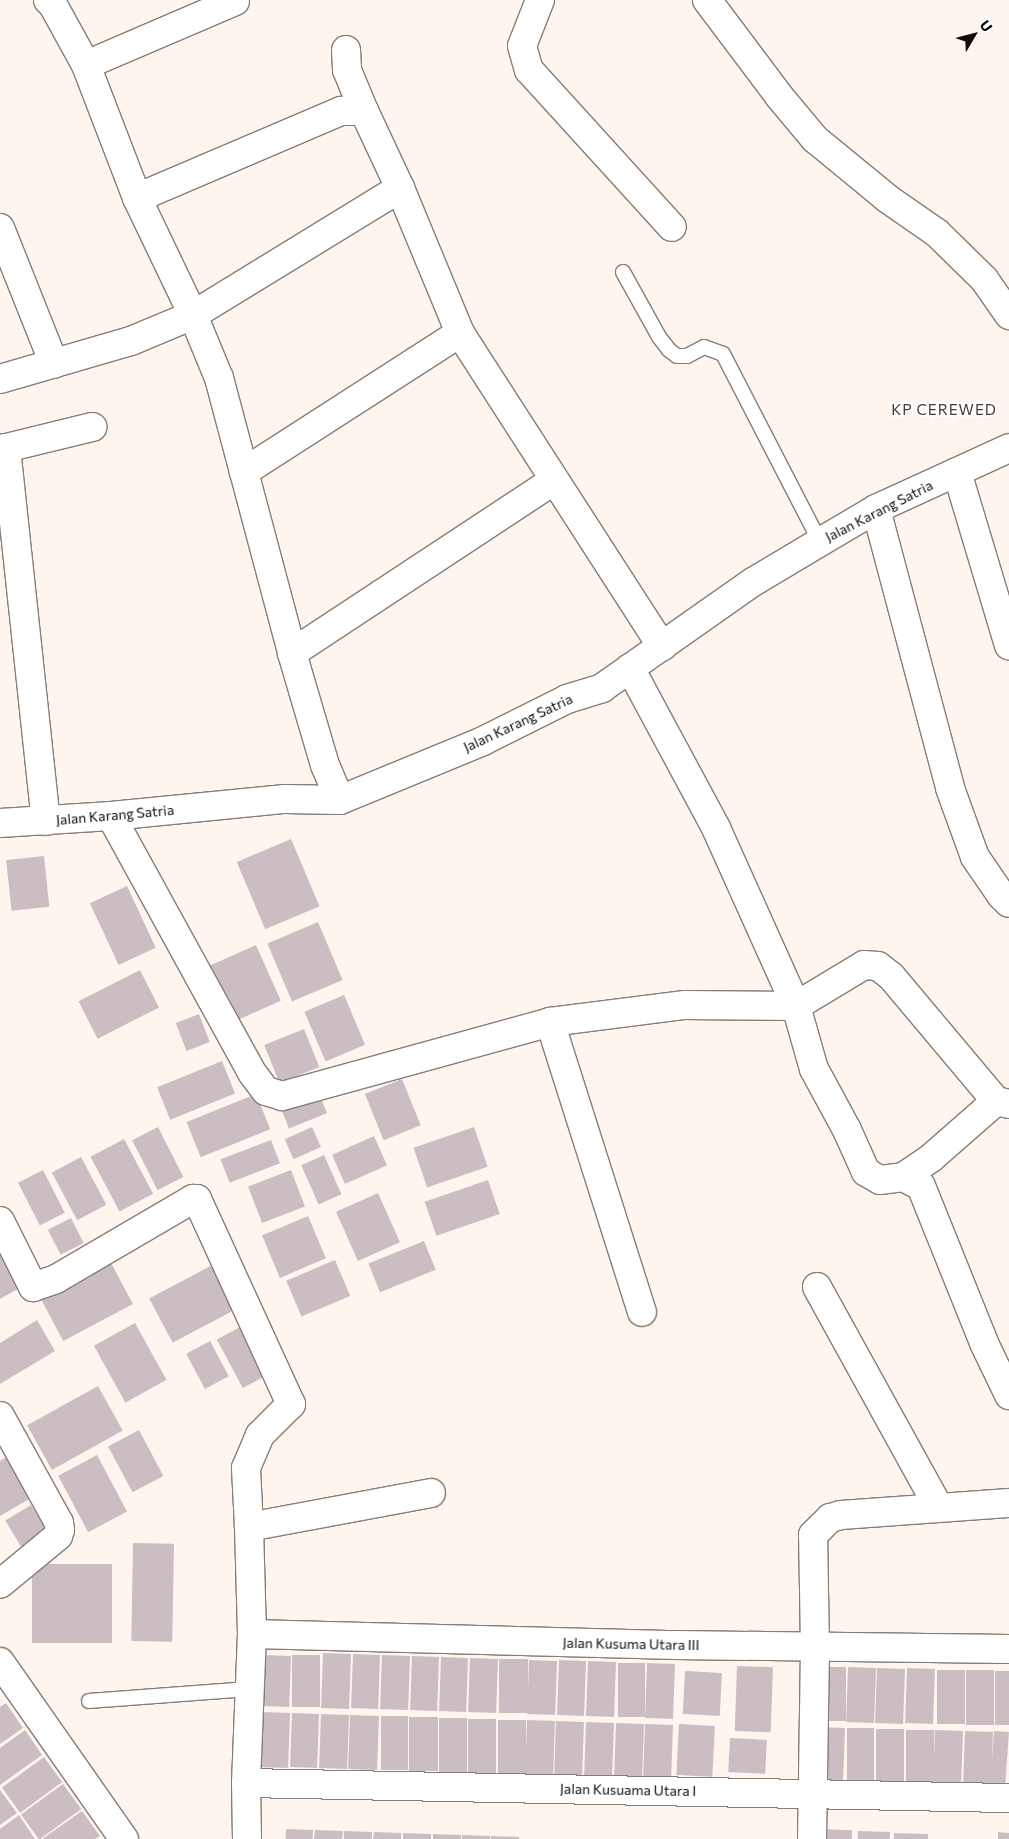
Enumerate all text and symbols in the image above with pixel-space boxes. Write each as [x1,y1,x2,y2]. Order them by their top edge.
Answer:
north arrow [949,10,999,60]
text: U [977,16,996,35]
district label: KP CEREWED [890,401,998,419]
street label: Jalan Karang Satria [822,477,936,545]
street label: Jalan Karang Satria [461,690,575,756]
street label: Jalan Karang Satria [55,801,175,829]
street label: Jalan Kusuma Utara III [562,1634,700,1654]
street label: Jalan Kusuama Utara I [560,1780,696,1800]

